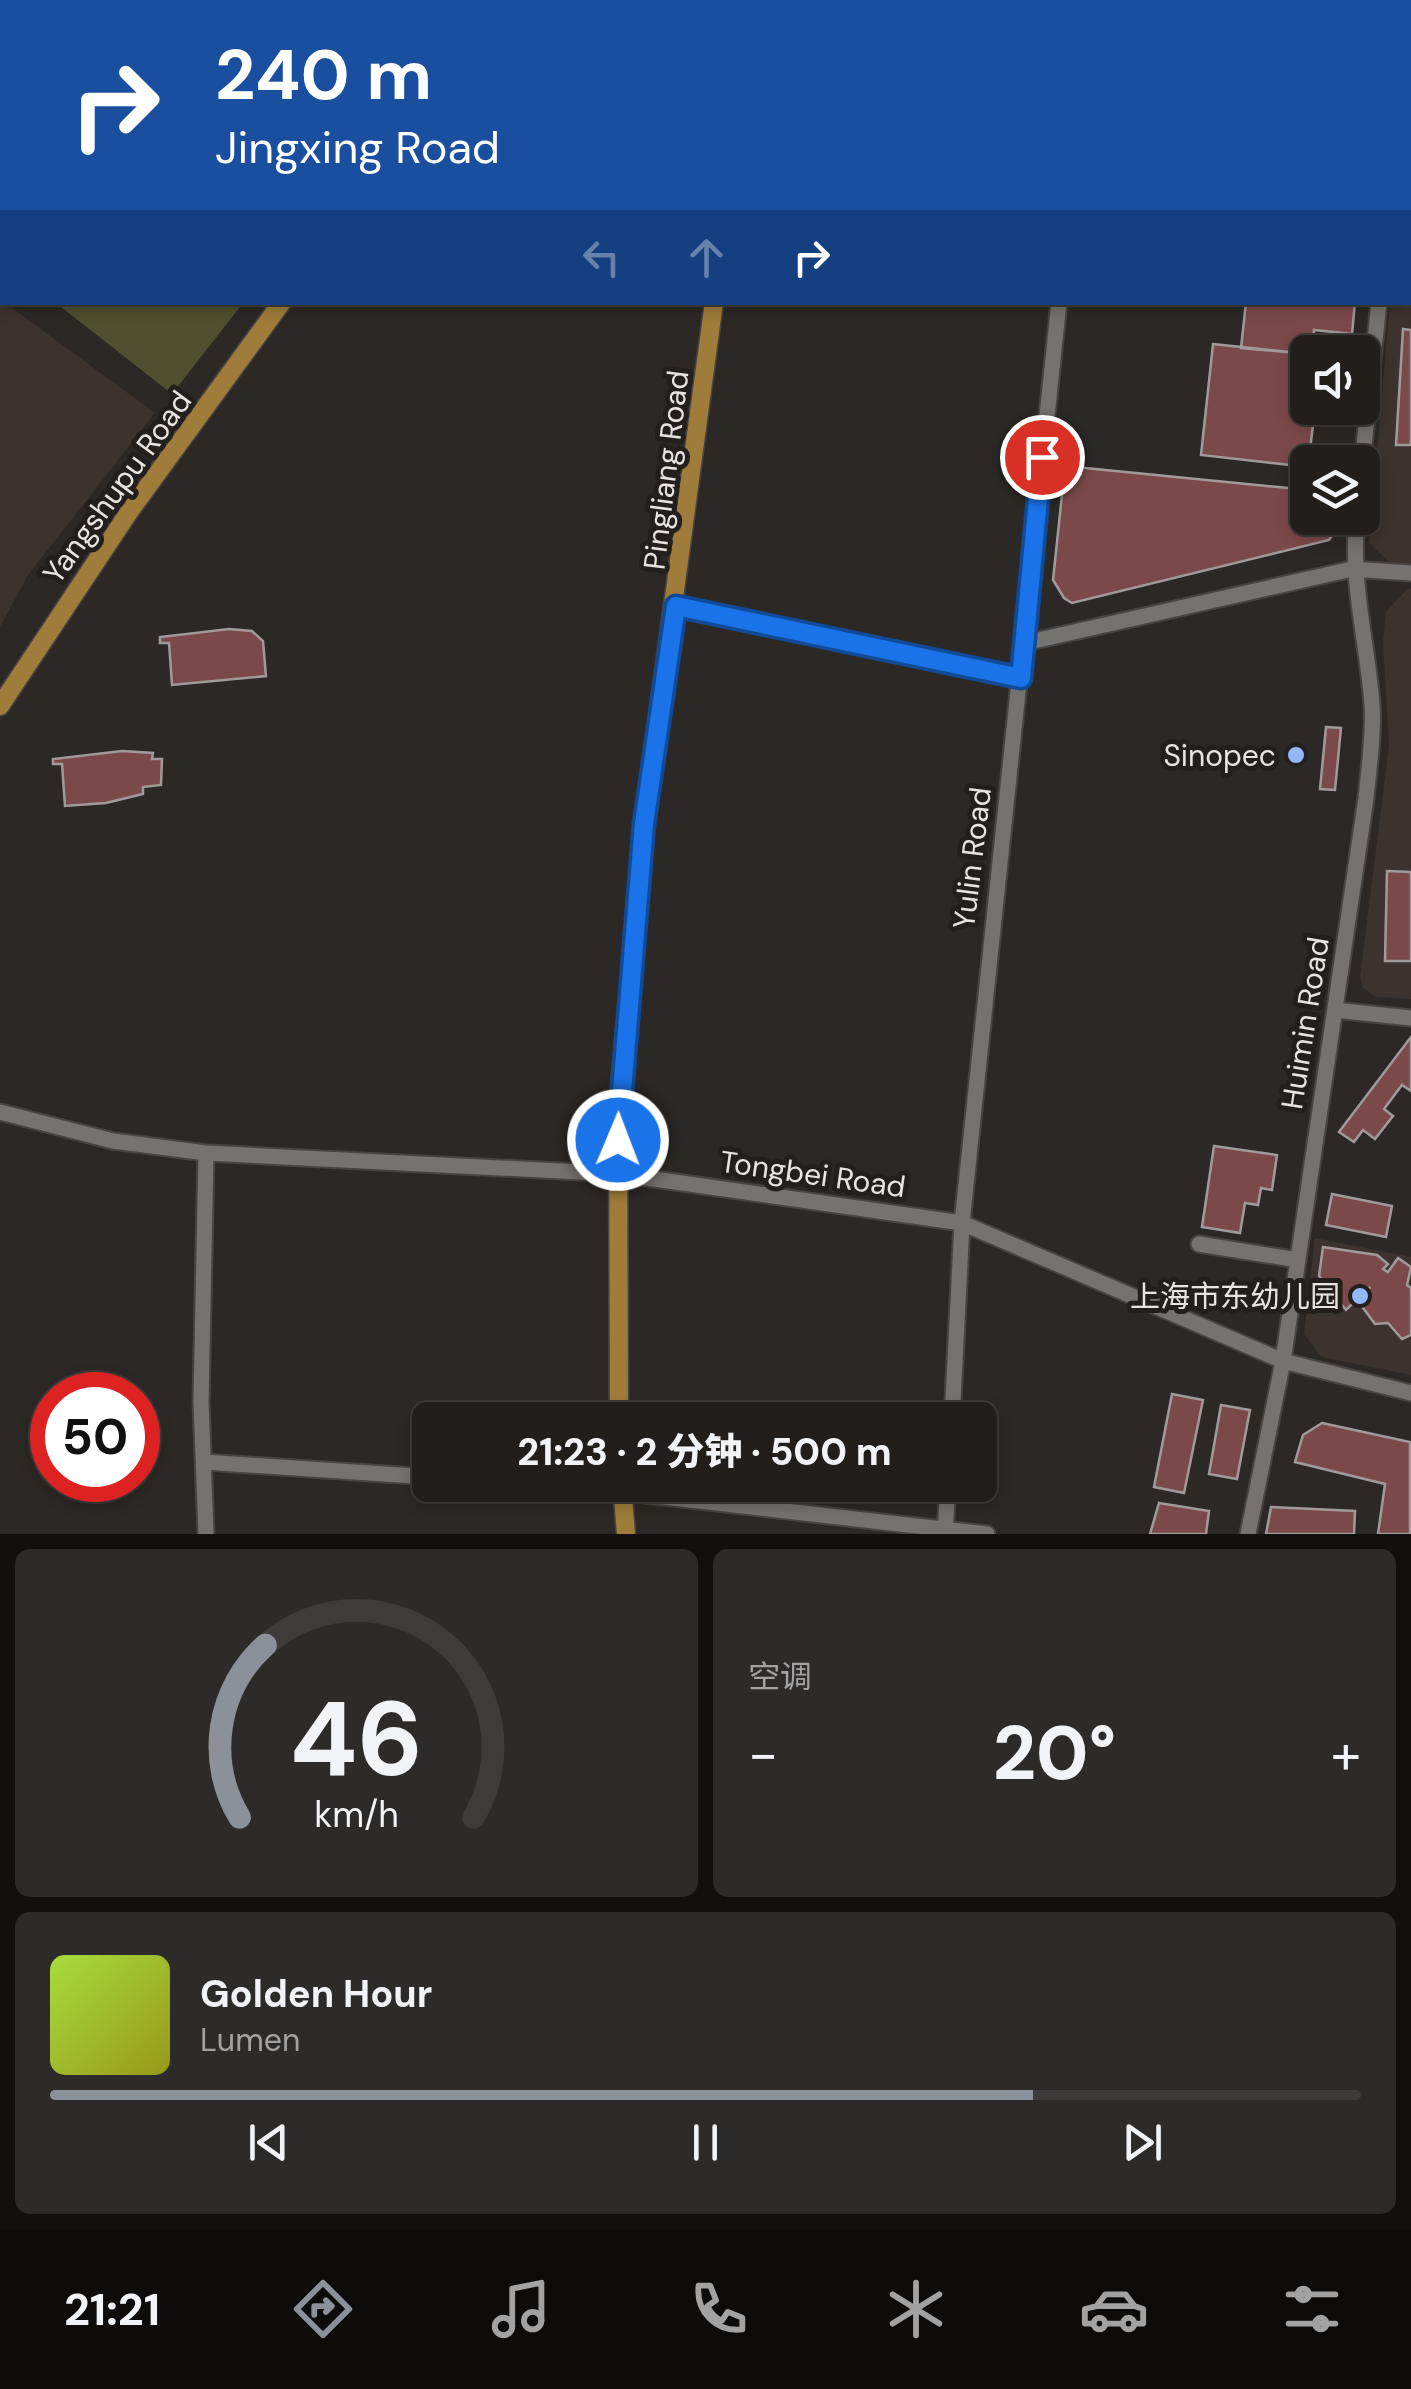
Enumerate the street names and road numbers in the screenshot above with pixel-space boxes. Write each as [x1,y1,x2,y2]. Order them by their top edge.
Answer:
street label: Pingliang Road [634,368,698,572]
street label: Yangshupu Road [34,383,200,591]
street label: Yulin Road [944,785,1000,931]
street label: Huimin Road [1272,934,1338,1112]
street label: Tongbei Road [718,1142,908,1206]

